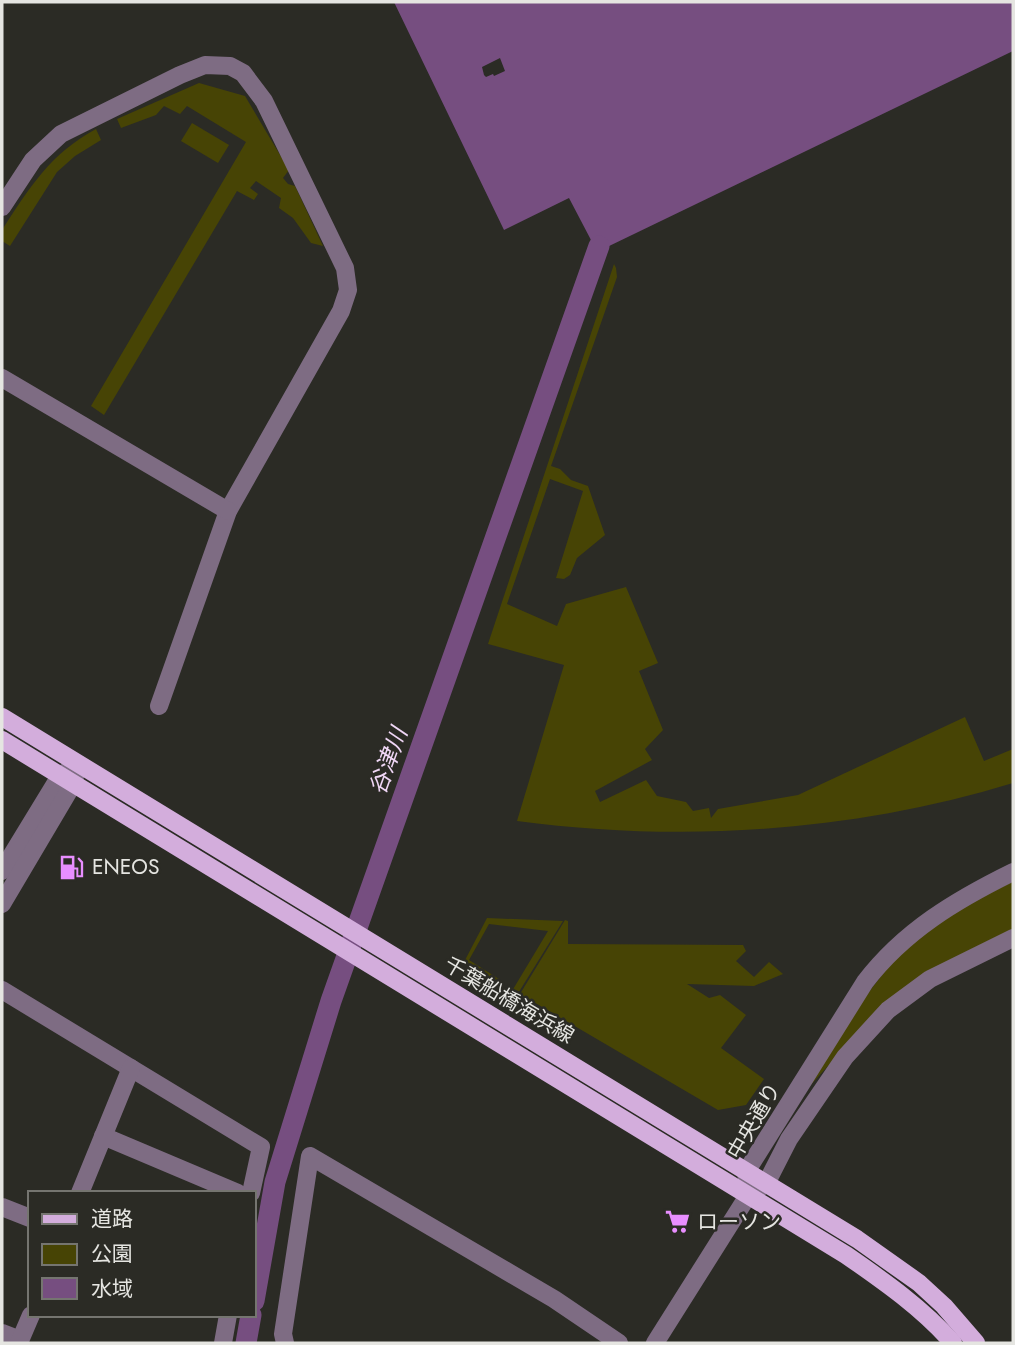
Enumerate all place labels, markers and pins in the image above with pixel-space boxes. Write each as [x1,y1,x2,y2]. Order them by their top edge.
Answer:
place label: ENEOS [92,852,159,882]
fuel station icon: ENEOS [58,853,86,881]
place label: ローソン [697,1207,781,1237]
supermarket icon: ローソン [663,1208,691,1236]

